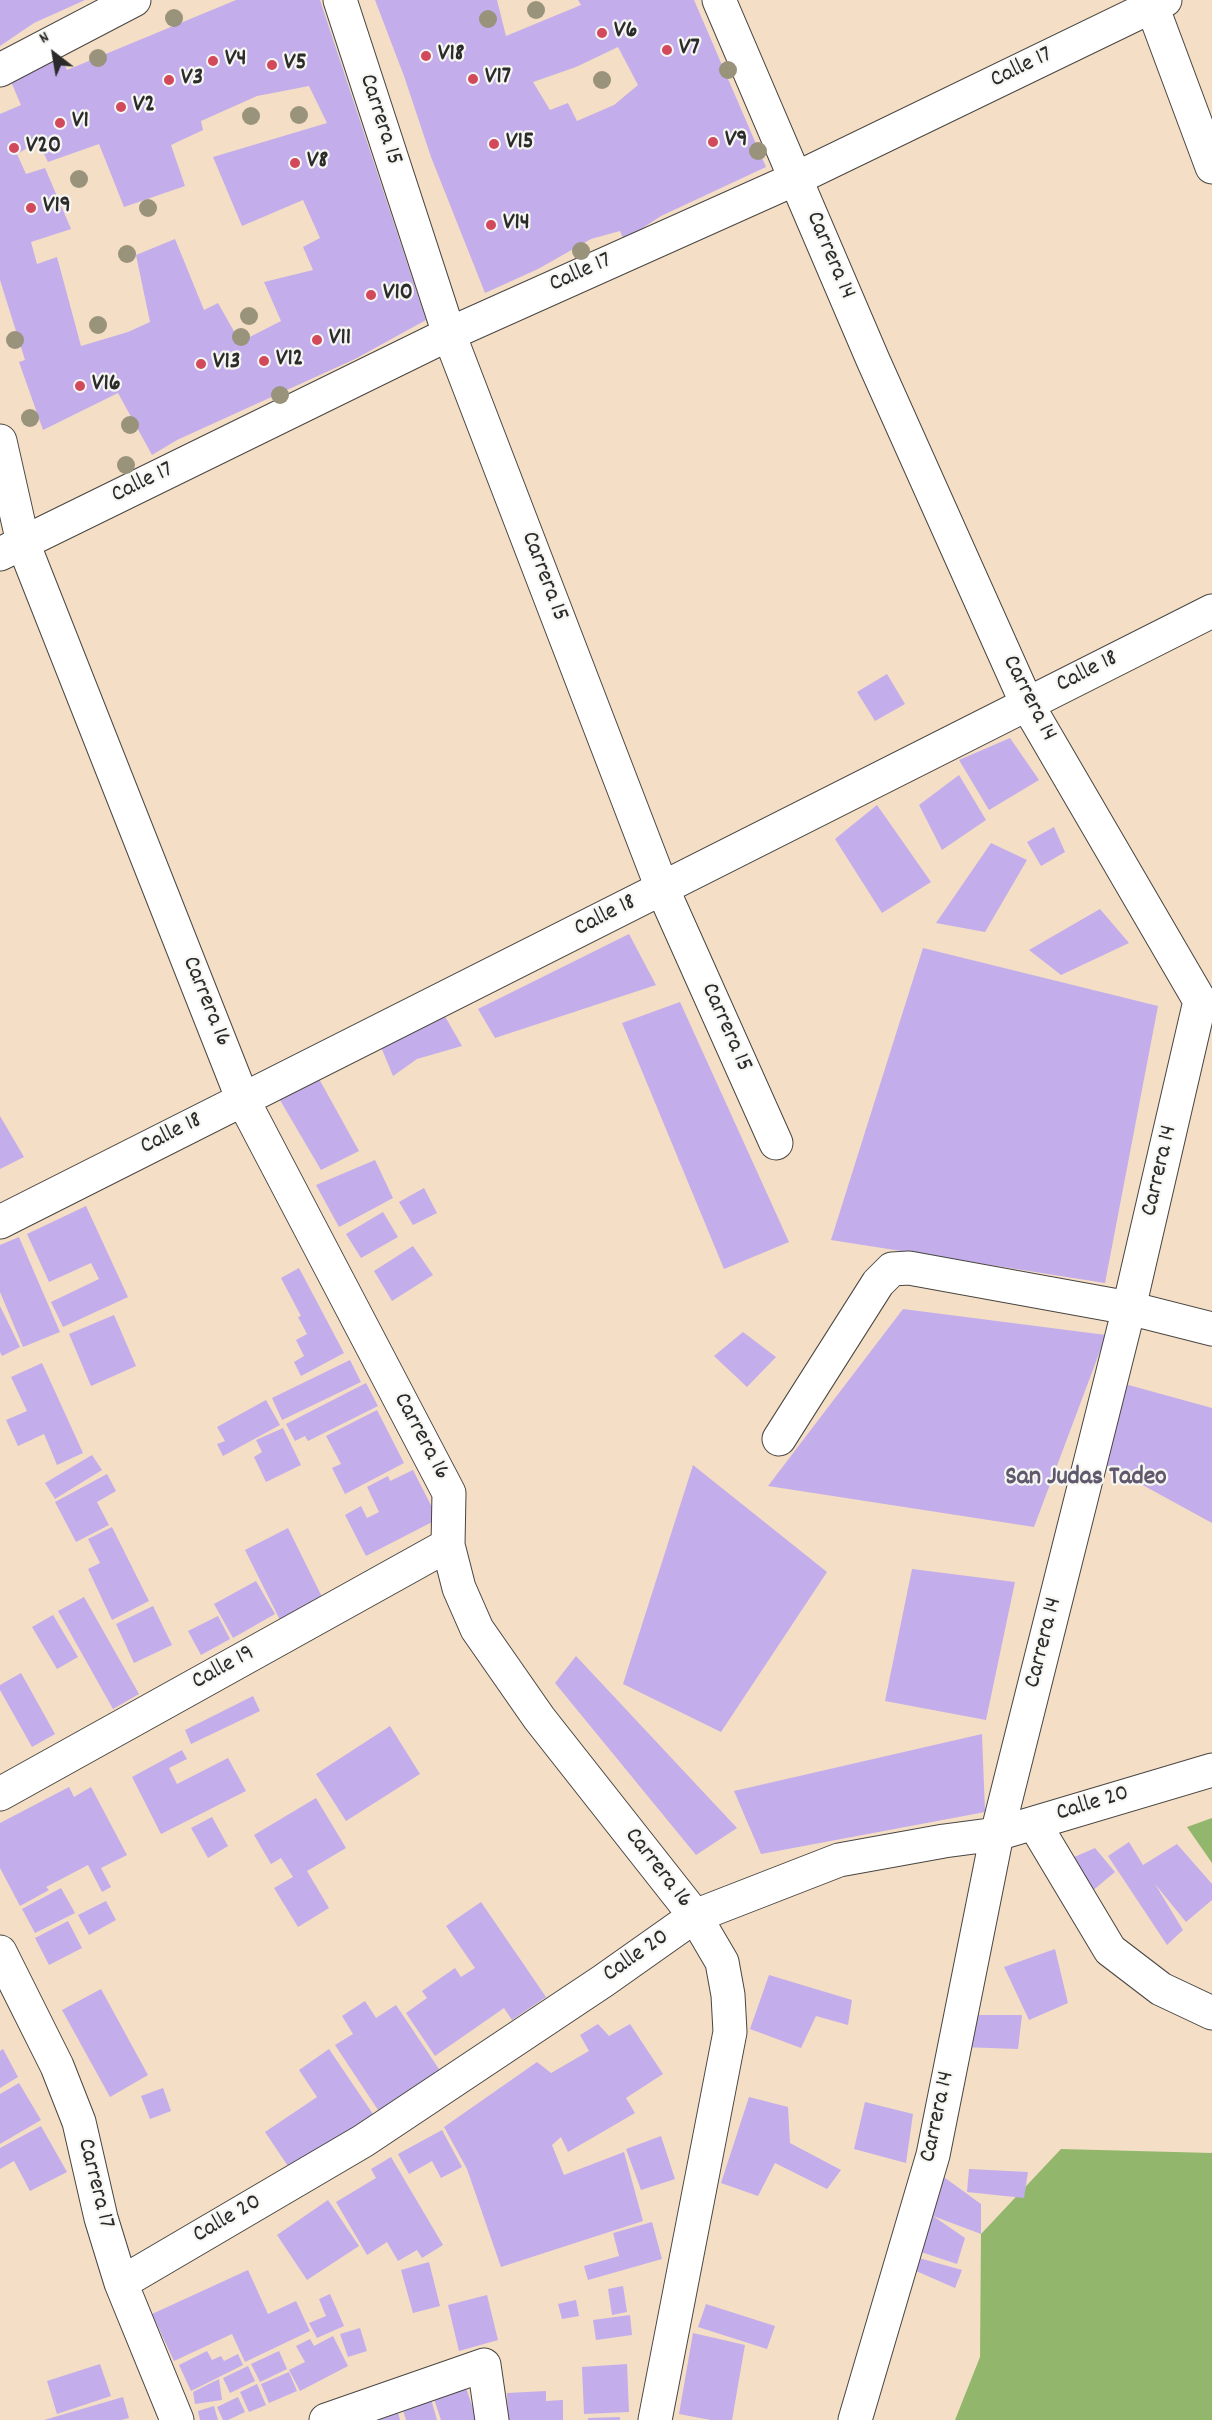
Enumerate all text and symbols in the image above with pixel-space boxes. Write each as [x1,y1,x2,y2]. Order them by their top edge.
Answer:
place label: V6 [614,19,637,47]
north arrow [24,24,84,84]
text: N [35,26,54,50]
marker: V6 [595,26,609,40]
place label: V7 [679,36,700,64]
place label: V18 [438,42,464,70]
street label: Calle 17 [986,42,1058,96]
marker: V7 [660,43,674,57]
place label: V4 [225,47,247,75]
marker: V18 [419,49,433,63]
place label: V5 [284,51,307,79]
marker: V4 [206,54,220,68]
marker: V5 [265,58,279,72]
place label: V17 [485,65,511,93]
place label: V3 [181,66,203,94]
street label: Carrera 15 [351,71,407,169]
marker: V17 [466,72,480,86]
marker: V3 [162,73,176,87]
place label: V2 [133,93,155,121]
marker: V2 [114,100,128,114]
place label: V1 [72,109,89,137]
marker: V1 [53,116,67,130]
place label: V9 [725,128,748,156]
place label: V15 [506,130,534,158]
place label: V20 [26,134,61,162]
marker: V9 [706,135,720,149]
marker: V15 [487,137,501,151]
marker: V20 [7,141,21,155]
place label: V8 [307,149,328,177]
marker: V8 [288,156,302,170]
place label: V19 [43,194,71,222]
marker: V19 [24,201,38,215]
street label: Carrera 14 [798,208,860,304]
place label: V14 [503,211,530,239]
marker: V14 [484,218,498,232]
street label: Calle 17 [545,248,617,300]
place label: V10 [383,281,413,309]
marker: V10 [364,288,378,302]
place label: V11 [329,326,351,354]
marker: V11 [310,333,324,347]
place label: V12 [276,347,303,375]
place label: V13 [213,350,240,378]
marker: V12 [257,354,271,368]
marker: V13 [194,357,208,371]
place label: V16 [92,372,121,400]
marker: V16 [73,379,87,393]
street label: Calle 17 [107,457,179,511]
street label: Carrera 15 [513,528,573,626]
street label: Calle 18 [1052,645,1124,701]
street label: Carrera 14 [994,651,1062,747]
street label: Calle 18 [570,889,642,945]
street label: Carrera 16 [174,953,236,1051]
street label: Carrera 15 [693,979,757,1077]
street label: Calle 18 [136,1107,208,1163]
street label: Carrera 14 [1137,1123,1185,1219]
street label: Carrera 16 [385,1389,455,1485]
district label: San Judas Tadeo [1005,1463,1167,1495]
street label: Carrera 14 [1020,1595,1070,1691]
street label: Calle 19 [188,1640,260,1698]
street label: Calle 20 [1053,1780,1133,1830]
street label: Carrera 16 [617,1823,697,1915]
street label: Calle 20 [598,1924,676,1990]
street label: Carrera 14 [915,2069,963,2165]
street label: Carrera 17 [69,2136,119,2232]
street label: Calle 20 [189,2189,267,2251]

